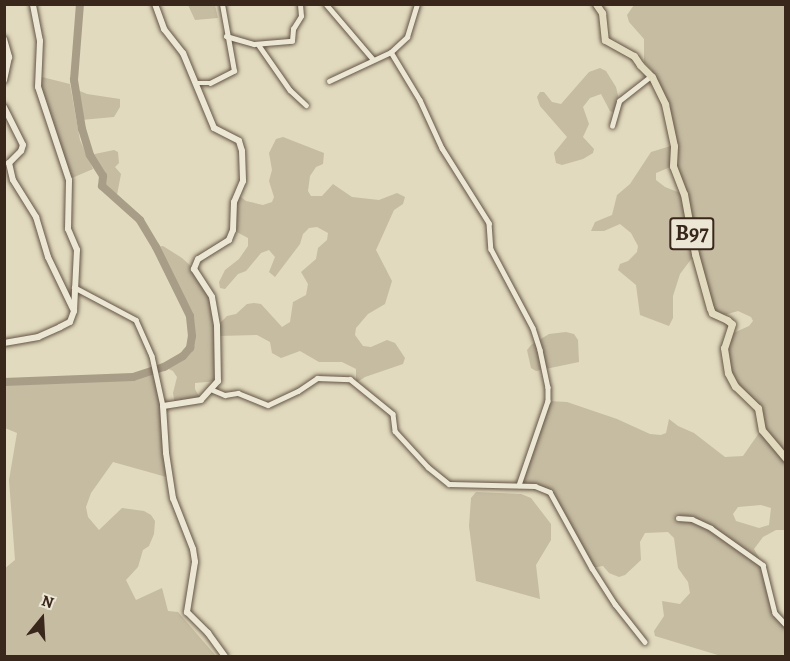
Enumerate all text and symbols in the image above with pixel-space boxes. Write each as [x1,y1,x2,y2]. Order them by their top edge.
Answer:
road number: B97 [668,215,716,253]
north arrow [12,589,72,649]
text: N [39,590,57,614]

